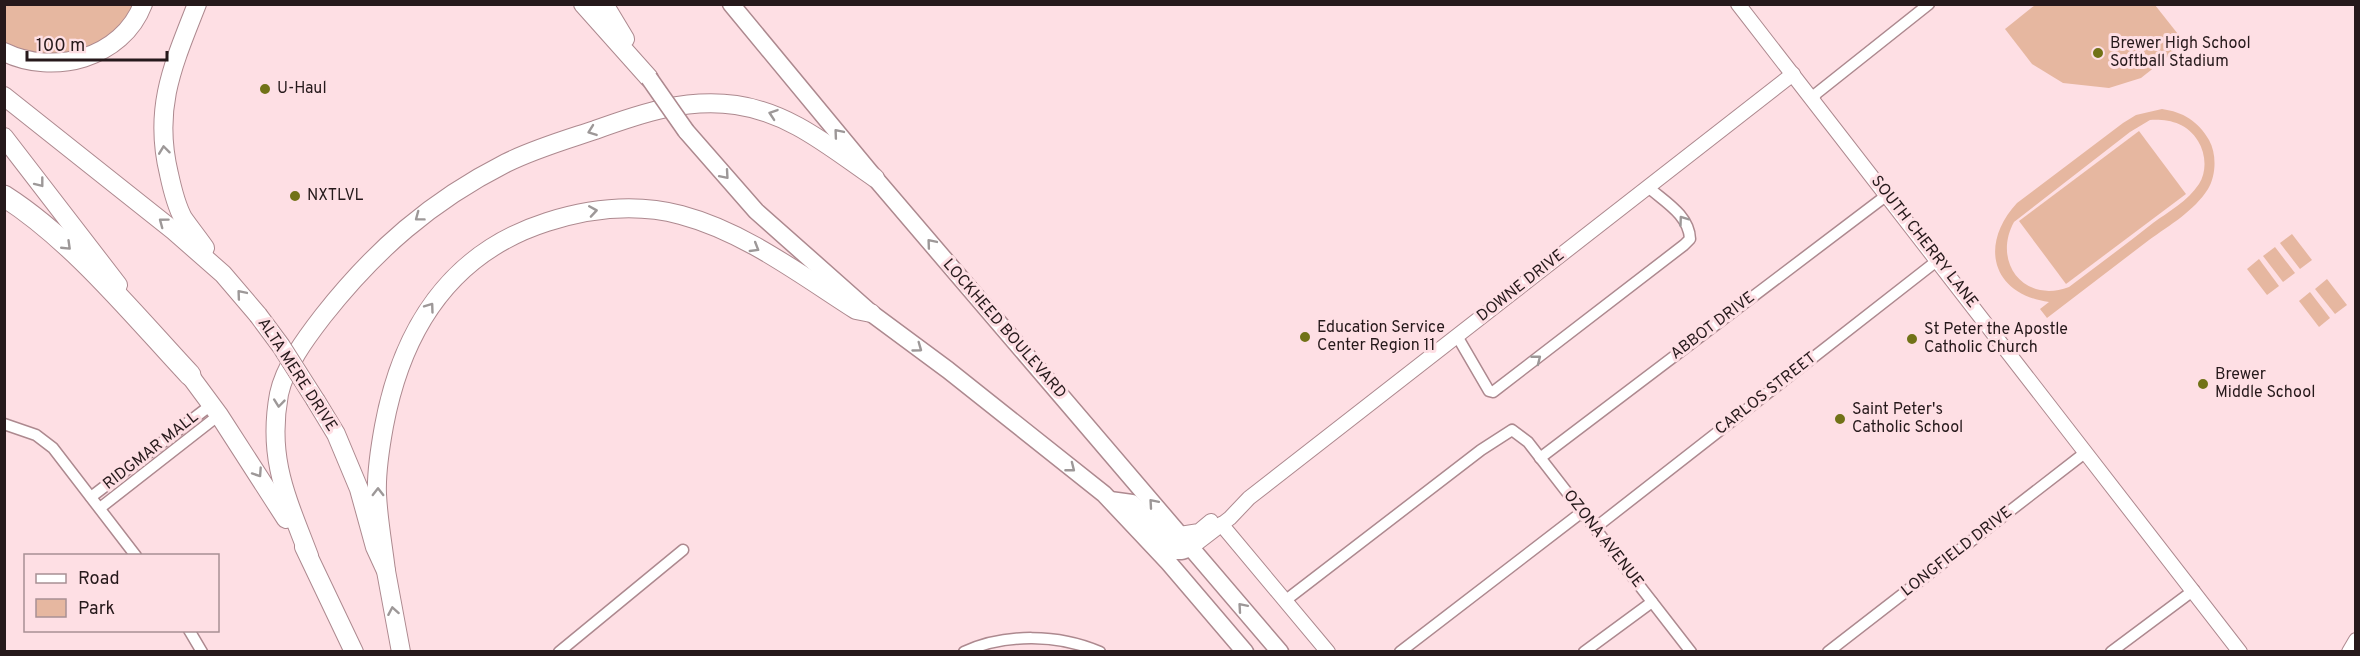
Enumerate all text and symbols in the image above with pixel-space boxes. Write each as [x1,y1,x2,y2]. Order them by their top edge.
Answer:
scale bar [27,24,166,62]
place label: Brewer High School Softball Stadium [2110,34,2251,72]
text: 100 m [36,35,85,58]
marker: Brewer High School Softball Stadium [2091,46,2105,60]
place label: U-Haul [277,79,327,99]
marker: U-Haul [258,82,272,96]
one-way arrow [768,109,778,121]
one-way arrow [587,123,598,136]
one-way arrow [834,129,845,140]
one-way arrow [158,145,171,154]
one-way arrow [718,169,729,179]
street label: SOUTH CHERRY LANE [1866,172,1982,312]
one-way arrow [33,176,44,187]
place label: NXTLVL [307,186,364,206]
marker: NXTLVL [288,189,302,203]
one-way arrow [589,205,598,217]
one-way arrow [414,210,425,221]
one-way arrow [1679,216,1690,227]
one-way arrow [159,218,170,229]
one-way arrow [60,239,70,250]
one-way arrow [927,239,938,250]
one-way arrow [749,240,759,252]
street label: DOWNE DRIVE [1473,246,1569,326]
street label: LOCKHEED BOULEVARD [938,255,1070,403]
street label: ABBOT DRIVE [1667,288,1759,364]
one-way arrow [237,290,248,301]
one-way arrow [423,302,434,313]
street label: ALTA MERE DRIVE [253,314,341,436]
place label: Education Service Center Region 11 [1317,318,1445,356]
place label: St Peter the Apostle Catholic Church [1924,320,2068,358]
marker: Education Service Center Region 11 [1298,330,1312,344]
marker: St Peter the Apostle Catholic Church [1905,332,1919,346]
one-way arrow [911,341,922,352]
street label: CARLOS STREET [1711,348,1821,440]
one-way arrow [1530,356,1541,367]
place label: Brewer Middle School [2215,365,2315,403]
marker: Brewer Middle School [2196,377,2210,391]
one-way arrow [273,398,286,407]
place label: Saint Peter's Catholic School [1852,400,1963,438]
street label: RIDGMAR MALL [99,408,203,494]
marker: Saint Peter's Catholic School [1833,412,1847,426]
one-way arrow [1065,460,1076,471]
one-way arrow [251,467,262,478]
street label: OZONA AVENUE [1559,486,1647,592]
one-way arrow [372,487,384,496]
one-way arrow [1149,499,1160,510]
street label: LONGFIELD DRIVE [1898,503,2016,601]
legend [24,554,219,632]
text: Road [78,568,120,591]
text: Park [78,598,115,621]
one-way arrow [1238,603,1249,614]
one-way arrow [387,606,400,616]

